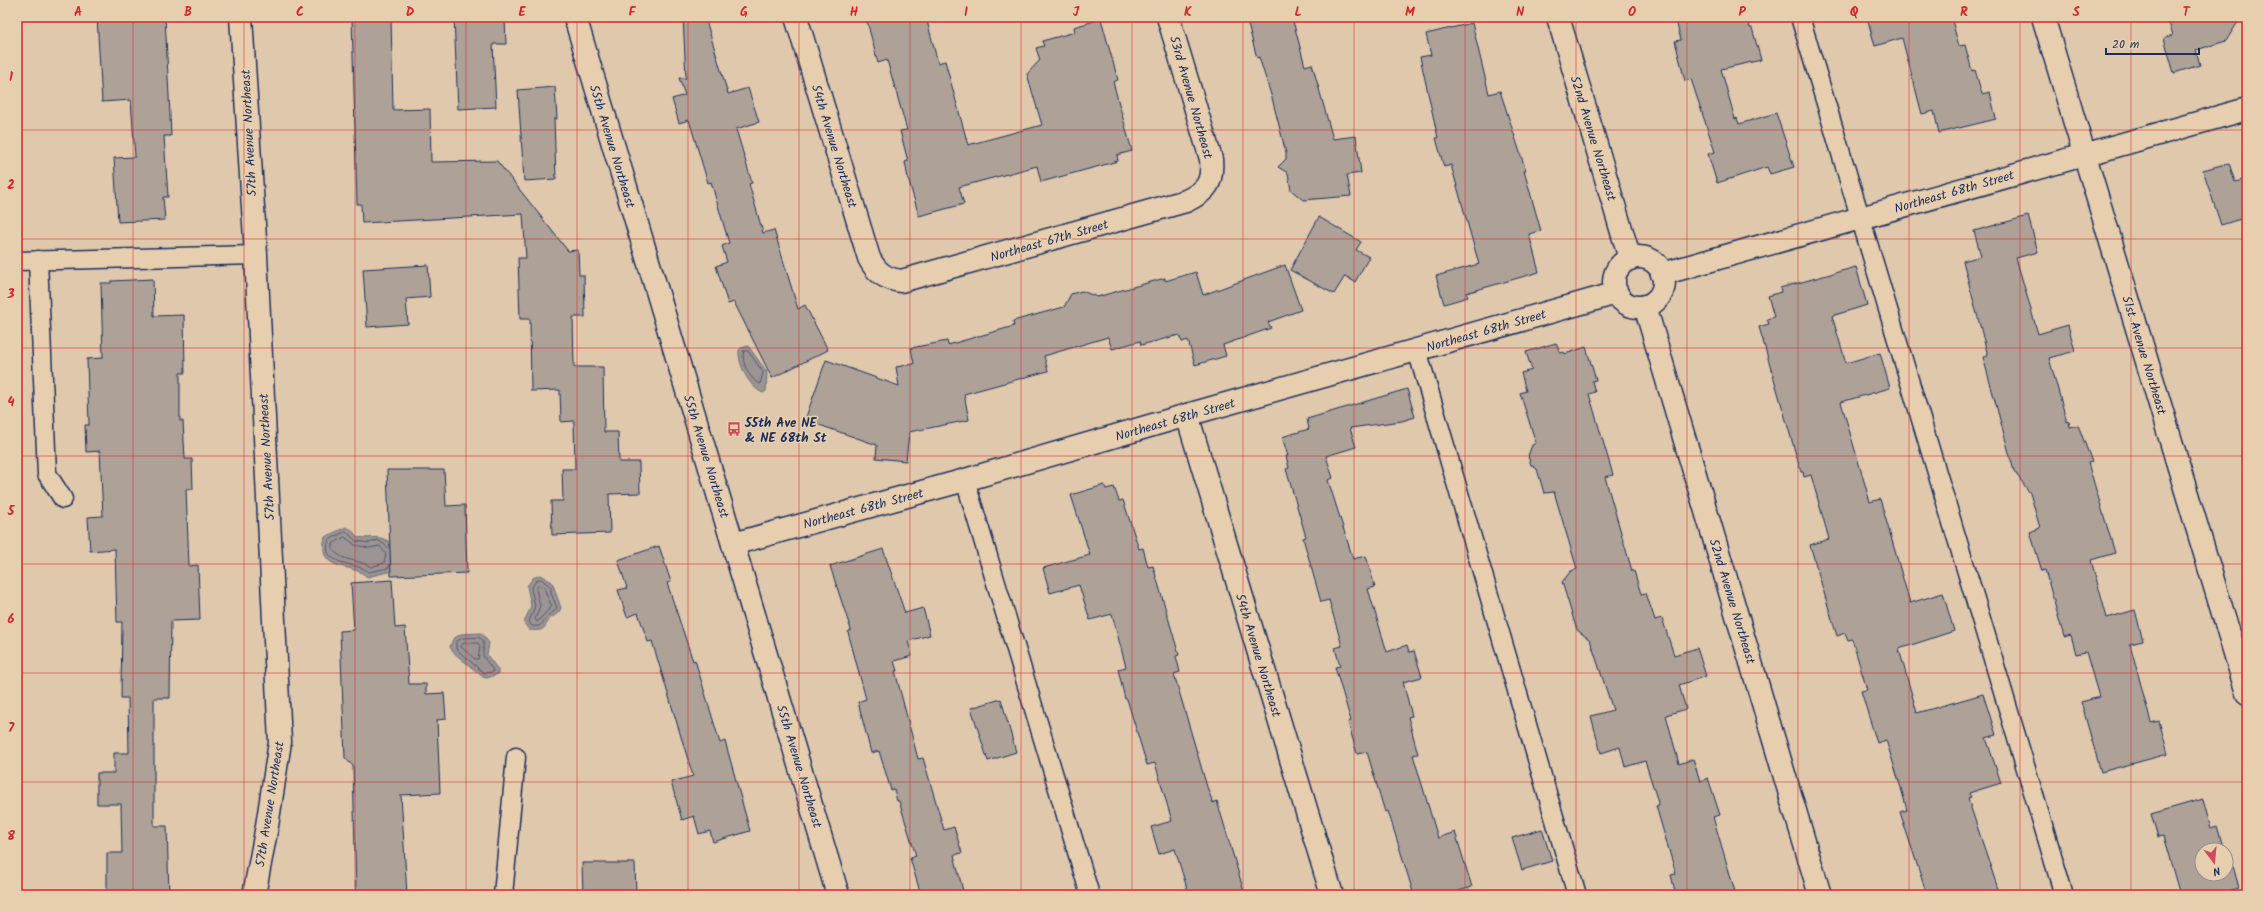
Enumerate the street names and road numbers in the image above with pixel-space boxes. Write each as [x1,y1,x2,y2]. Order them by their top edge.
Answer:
street label: 53rd Avenue Northeast [1163,33,1218,162]
street label: 57th Avenue Northeast [236,68,263,197]
street label: 52nd Avenue Northeast [1563,73,1622,205]
street label: 55th Avenue Northeast [583,82,641,212]
street label: 54th Avenue Northeast [805,82,863,212]
street label: Northeast 68th Street [1892,165,2018,220]
street label: Northeast 67th Street [988,214,1112,268]
street label: 51st Avenue Northeast [2115,293,2172,419]
street label: Northeast 68th Street [1424,304,1550,359]
street label: 57th Avenue Northeast [254,392,281,521]
street label: 55th Avenue Northeast [677,392,735,522]
street label: Northeast 68th Street [1113,393,1239,448]
street label: Northeast 68th Street [801,483,927,536]
street label: 52nd Avenue Northeast [1702,536,1761,668]
street label: 54th Avenue Northeast [1229,591,1287,721]
street label: 55th Avenue Northeast [770,702,828,832]
street label: 57th Avenue Northeast [250,739,291,869]

